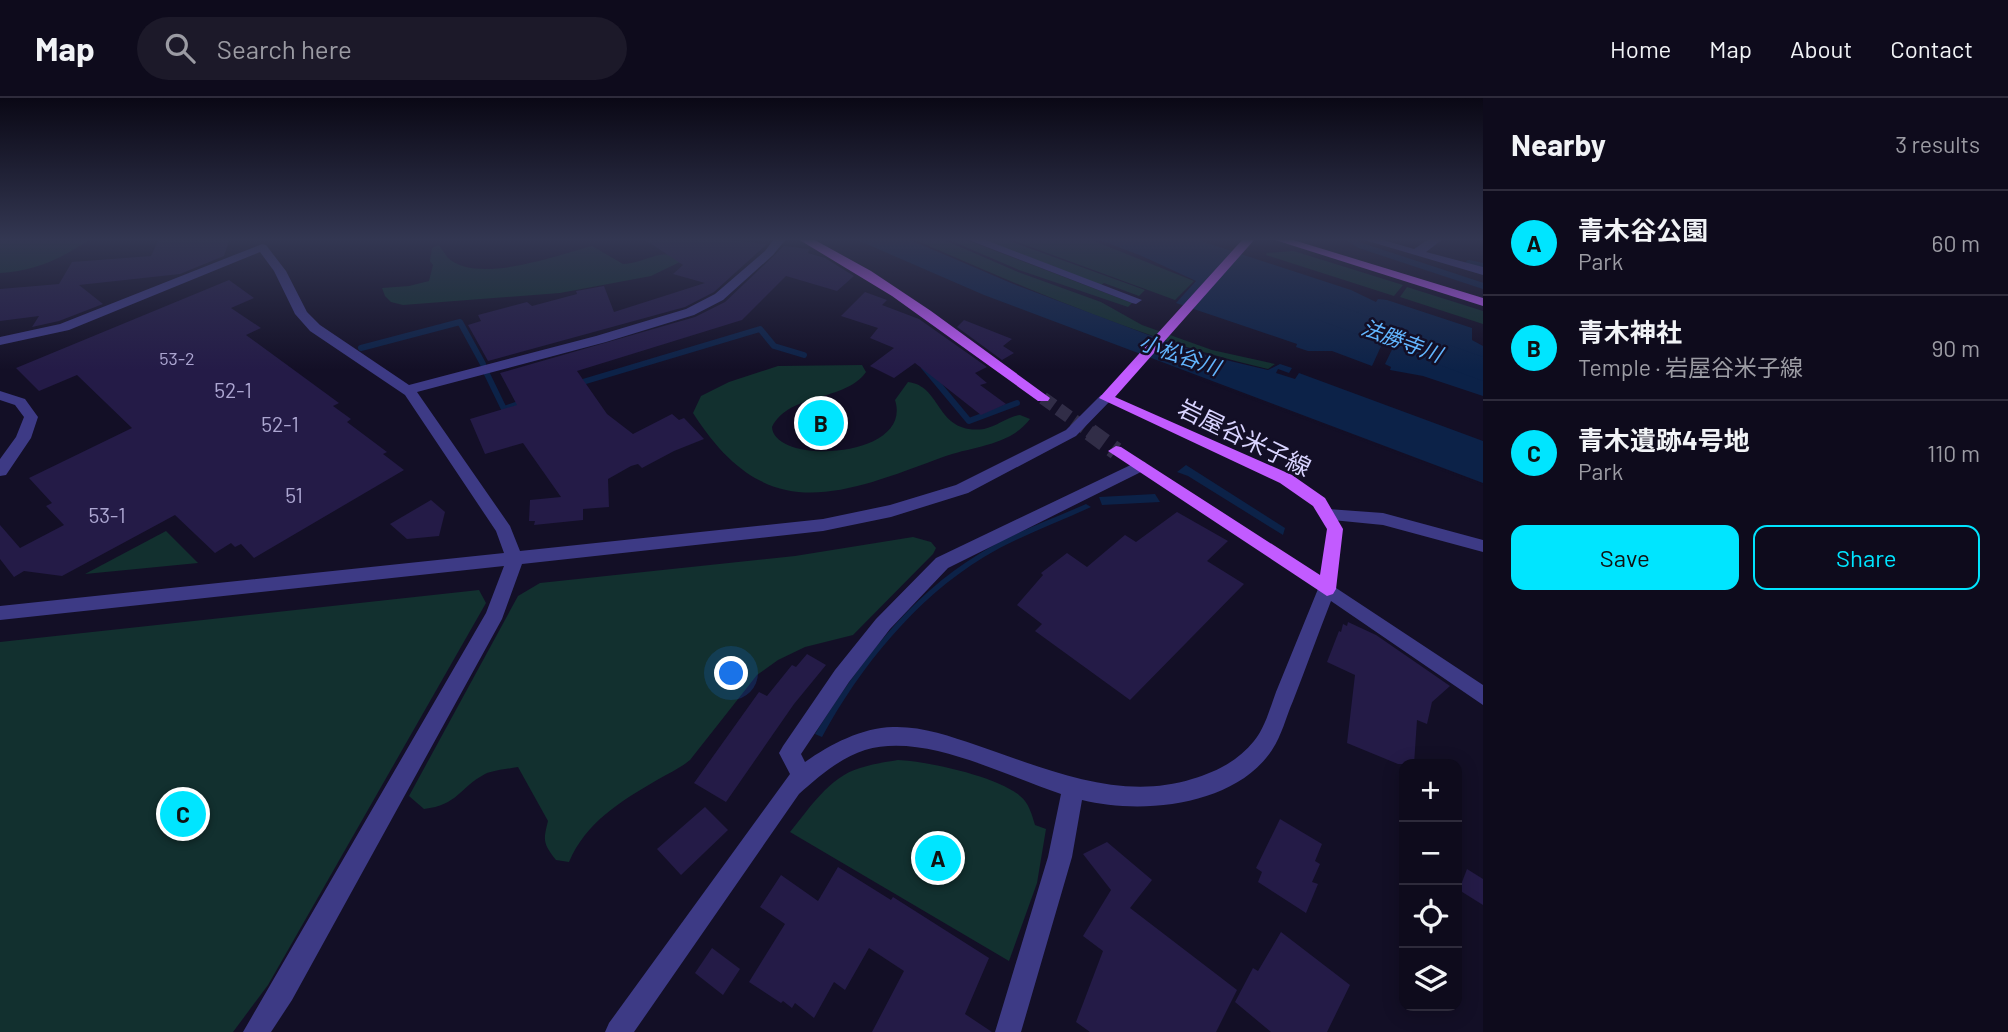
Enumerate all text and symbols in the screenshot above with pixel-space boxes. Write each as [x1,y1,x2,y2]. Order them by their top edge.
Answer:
search box [137,17,627,80]
text: Map [35,28,95,68]
icon: search [161,29,199,67]
text: Search here [217,33,352,64]
text: Home [1610,34,1671,63]
text: Map [1709,34,1752,63]
text: About [1790,34,1852,63]
text: Contact [1890,34,1973,63]
text: Nearby [1511,126,1606,162]
text: 3 results [1895,130,1980,158]
text: 青木谷公園 [1578,214,1708,245]
text: A [1526,229,1542,257]
text: 60 m [1932,229,1980,257]
text: Park [1578,247,1623,275]
water label: 法勝寺川 [1358,314,1448,367]
text: 青木神社 [1578,316,1682,347]
water label: 小松谷川 [1136,329,1226,380]
text: B [1527,334,1541,362]
text: 90 m [1931,334,1980,362]
house number: 53-2 [159,347,195,369]
text: Temple · 岩屋谷米子線 [1578,353,1803,381]
house number: 52-1 [214,377,252,402]
street label: 岩屋谷米子線 [1174,392,1316,482]
pin: B [798,397,844,449]
house number: 52-1 [261,411,299,436]
text: 青木遺跡4号地 [1578,424,1750,455]
text: C [1527,439,1541,467]
text: 110 m [1927,439,1980,467]
text: Park [1578,457,1623,485]
house number: 51 [285,482,303,507]
house number: 53-1 [88,502,126,527]
button: Save [1511,525,1739,590]
button: Share [1753,525,1980,590]
your location [714,656,748,690]
map controls [1399,759,1462,1011]
button: + [1399,759,1462,822]
pin: C [160,788,206,840]
button: − [1399,822,1462,885]
pin: A [915,832,961,884]
button: locate [1399,885,1462,948]
button: layers [1399,948,1462,1011]

